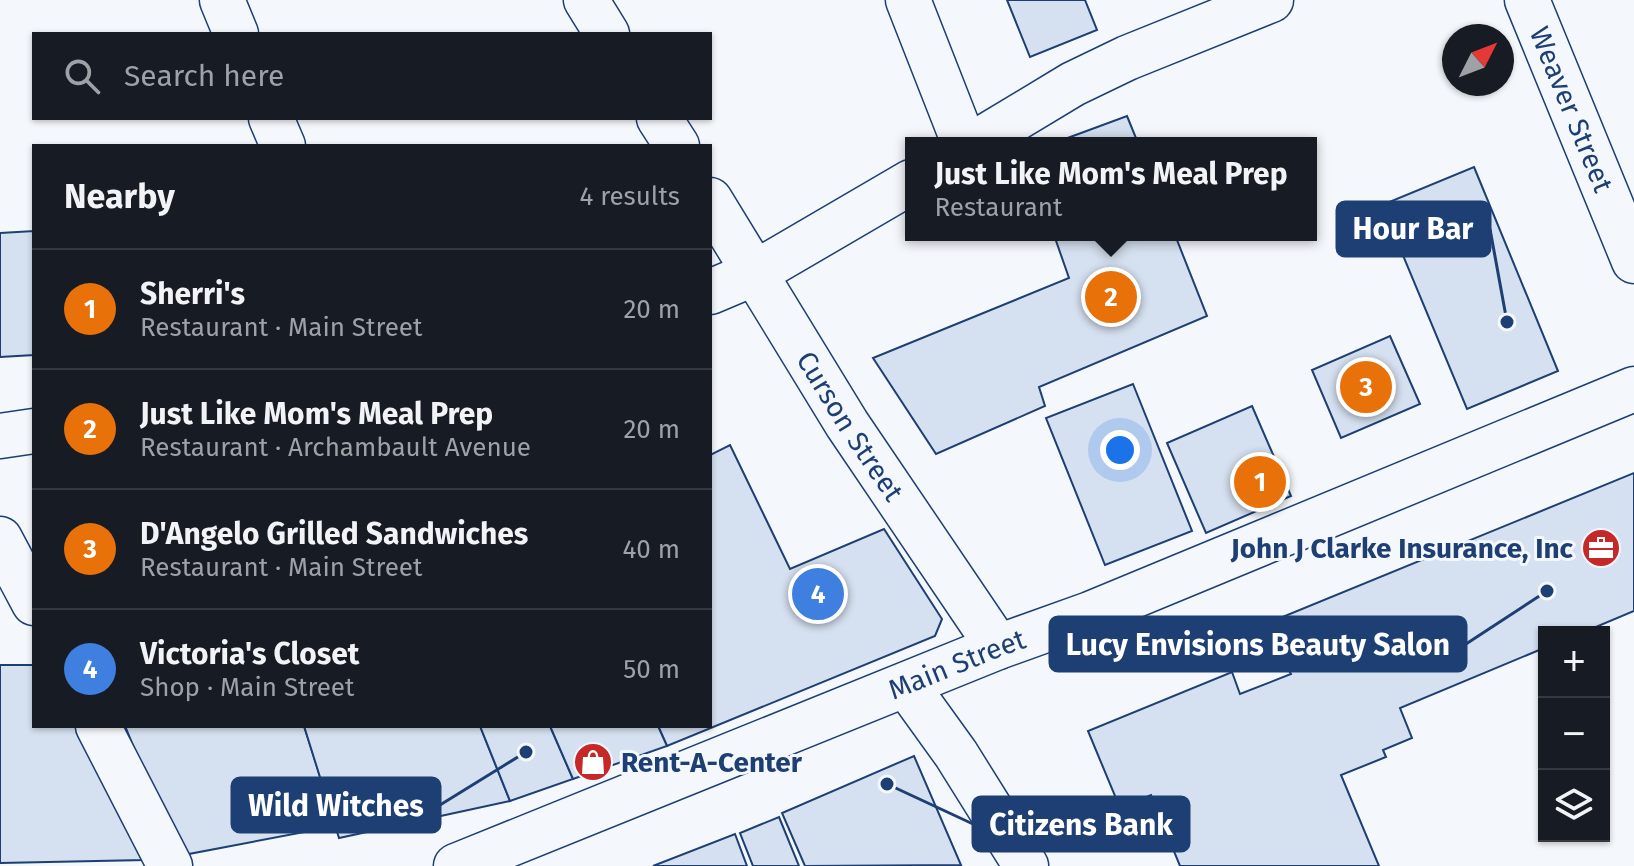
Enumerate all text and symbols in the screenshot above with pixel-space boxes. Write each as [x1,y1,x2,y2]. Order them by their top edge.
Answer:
street label: Weaver Street [1523,22,1620,198]
north arrow [1442,24,1514,96]
search box [32,32,712,120]
icon: search [60,54,104,98]
text: Search here [124,58,284,94]
popup [905,137,1317,241]
text: Just Like Mom's Meal Prep [934,156,1288,192]
text: Nearby [64,176,175,217]
text: 4 results [579,181,680,212]
text: Restaurant [934,192,1062,223]
callout: Hour Bar [1337,202,1490,256]
text: Hour Bar [1353,211,1474,247]
pin: 2 [1085,267,1137,327]
text: Sherri's [140,276,245,312]
text: 1 [84,294,96,325]
text: 20 m [623,294,680,325]
text: Restaurant · Main Street [140,312,422,343]
street label: Curson Street [790,346,911,508]
pin: 3 [1340,357,1392,417]
text: Just Like Mom's Meal Prep [140,396,493,432]
text: 2 [83,414,97,445]
text: 20 m [623,414,680,445]
your location [1100,430,1140,470]
text: Restaurant · Archambault Avenue [140,432,531,463]
pin: 1 [1234,452,1286,512]
text: D'Angelo Grilled Sandwiches [140,516,528,552]
office icon: John J Clarke Insurance, Inc [1580,527,1622,569]
place label: John J Clarke Insurance, Inc [1230,532,1574,565]
text: 3 [83,534,97,565]
text: 40 m [622,534,680,565]
text: Restaurant · Main Street [140,552,422,583]
pin: 4 [792,564,844,624]
callout: Lucy Envisions Beauty Salon [1050,617,1466,671]
street label: Main Street [884,622,1031,707]
map controls [1538,626,1610,842]
button: + [1538,626,1610,698]
text: Lucy Envisions Beauty Salon [1066,627,1450,663]
text: Victoria's Closet [140,636,359,672]
text: 4 [83,654,97,685]
text: 50 m [623,654,680,685]
text: Shop · Main Street [140,672,354,703]
button: − [1538,698,1610,770]
shop icon: Rent-A-Center [572,741,614,783]
place label: Rent-A-Center [621,746,803,779]
button: layers [1538,770,1610,842]
callout: Wild Witches [232,778,440,832]
text: Wild Witches [248,788,424,824]
callout: Citizens Bank [973,797,1189,851]
text: Citizens Bank [989,807,1173,843]

